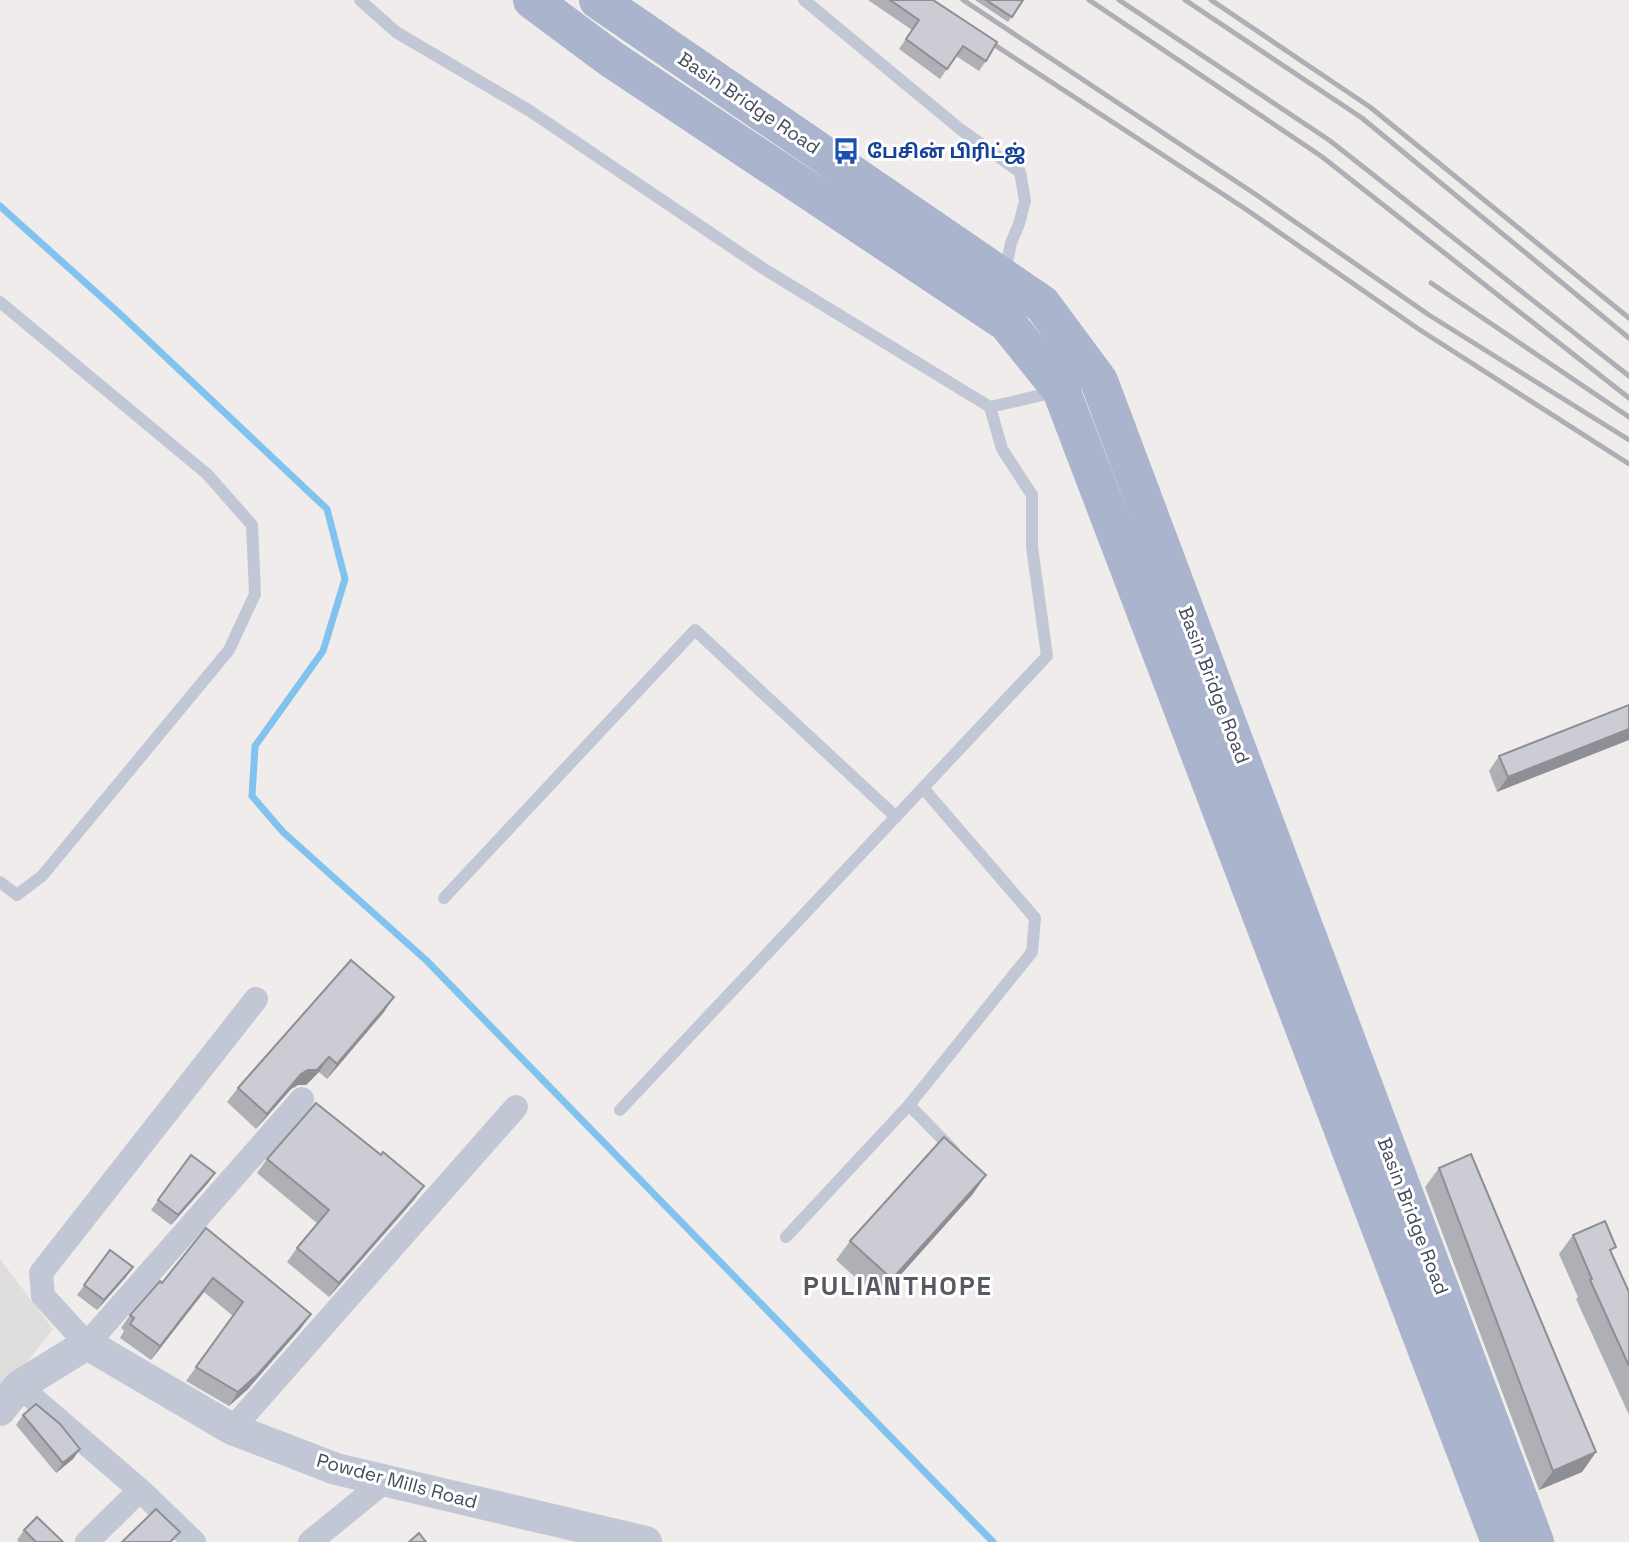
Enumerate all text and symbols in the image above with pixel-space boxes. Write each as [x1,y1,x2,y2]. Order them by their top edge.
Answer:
street label: Basin Bridge Road [673,46,825,160]
bus stop icon: பேசின் பிரிட்ஜ் [831,136,861,166]
place label: பேசின் பிரிட்ஜ் [867,139,1026,164]
street label: Basin Bridge Road [1173,603,1255,767]
street label: Basin Bridge Road [1372,1134,1454,1298]
district label: PULIANTHOPE [803,1269,993,1303]
street label: Powder Mills Road [314,1448,480,1514]

